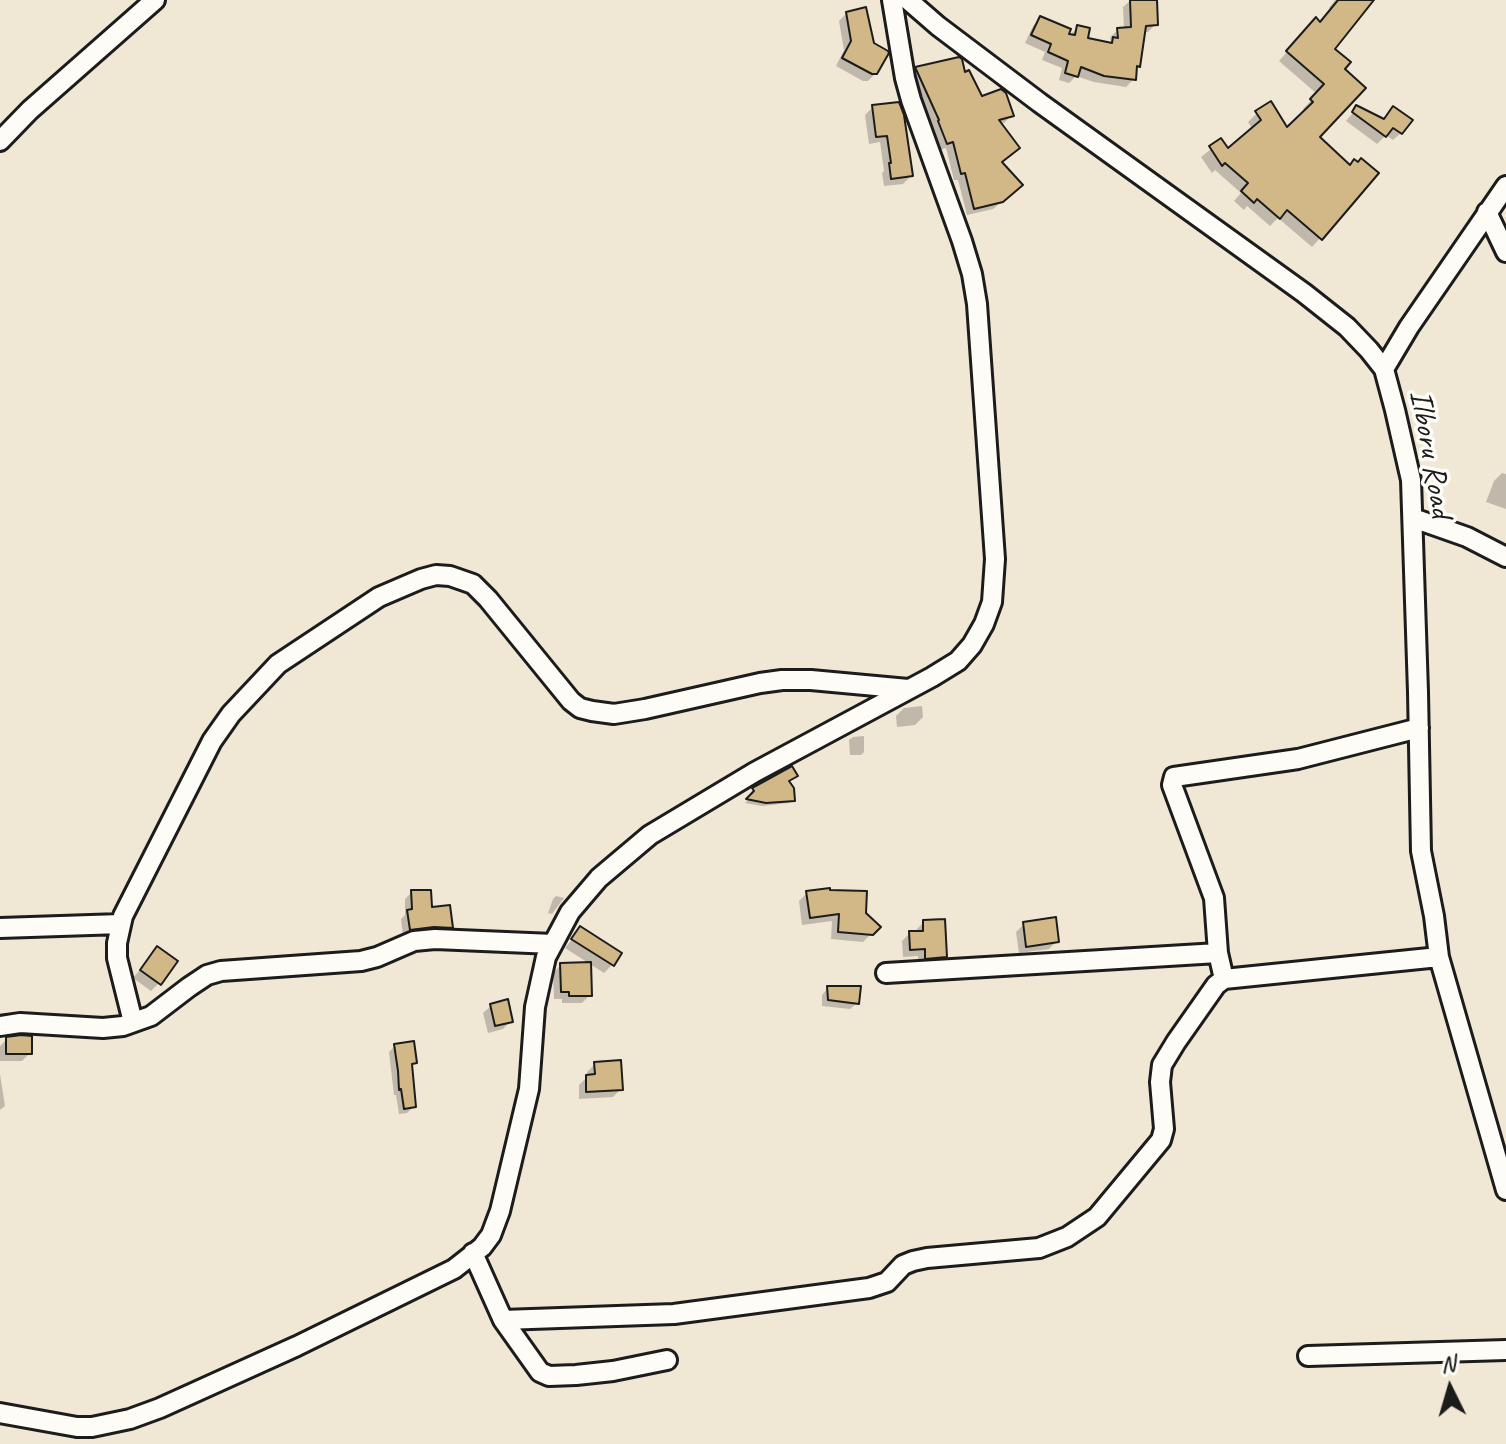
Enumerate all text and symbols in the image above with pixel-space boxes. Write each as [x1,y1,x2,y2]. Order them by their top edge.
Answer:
street label: Ilboru Road [1400,387,1460,521]
north arrow [1410,1348,1490,1428]
text: N [1440,1350,1456,1379]

